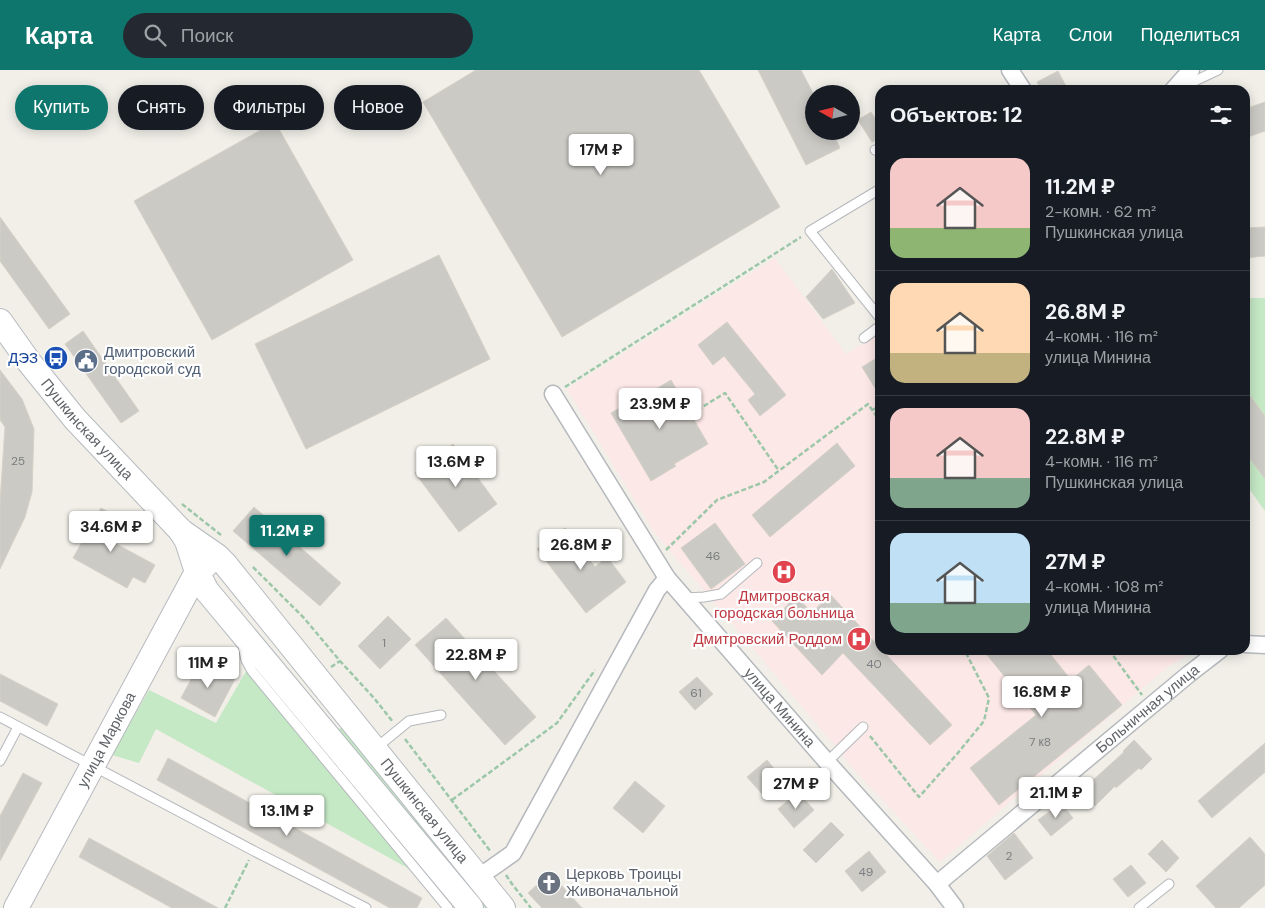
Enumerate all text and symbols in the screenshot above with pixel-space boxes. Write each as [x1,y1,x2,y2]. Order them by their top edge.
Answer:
search box [123,13,473,58]
text: Карта [25,20,93,51]
icon: search [141,21,169,49]
text: Поиск [181,23,233,48]
text: Карта [993,23,1041,47]
text: Слои [1069,23,1113,47]
text: Поделиться [1141,23,1240,47]
chip: Купить [15,85,108,130]
chip: Снять [118,85,204,130]
chip: Фильтры [214,85,324,130]
chip: Новое [334,85,422,130]
north arrow [805,85,860,140]
map controls [805,85,860,140]
text: Объектов: 12 [890,101,1022,129]
icon: filters [1207,101,1235,129]
pin: 17M ₽ [566,134,636,176]
text: 17M ₽ [580,139,622,160]
text: 11.2M ₽ [1045,173,1115,201]
icon: home [930,178,990,238]
text: 2-комн. · 62 m² [1045,201,1156,222]
text: Пушкинская улица [1045,222,1183,243]
text: 26.8M ₽ [1045,298,1126,326]
icon: home [930,303,990,363]
text: 4-комн. · 116 m² [1045,326,1158,347]
place label: Дмитровский городской суд [104,342,201,379]
bus stop icon: ДЭЗ [43,345,69,371]
text: улица Минина [1045,347,1151,368]
place label: ДЭЗ [8,348,38,368]
public building icon: Дмитровский городской суд [73,348,99,374]
street label: Пушкинская улица [36,374,138,485]
pin: 23.9M ₽ [614,388,706,430]
text: 23.9M ₽ [630,393,691,414]
text: 22.8M ₽ [1045,423,1125,451]
icon: home [930,428,990,488]
pin: 13.6M ₽ [410,446,502,488]
text: 13.6M ₽ [427,451,485,472]
text: 4-комн. · 116 m² [1045,451,1158,472]
house number: 25 [11,453,25,469]
text: Пушкинская улица [1045,472,1183,493]
pin: 34.6M ₽ [65,510,157,553]
pin: 11.2M ₽ [241,514,333,557]
text: 34.6M ₽ [80,516,142,537]
text: 11.2M ₽ [260,520,314,541]
pin: 26.8M ₽ [535,528,627,571]
text: 26.8M ₽ [550,534,612,555]
house number: 46 [706,548,720,564]
text: 27M ₽ [1045,548,1106,576]
icon: home [930,553,990,613]
hospital icon: Дмитровская городская больница [771,559,797,585]
text: 4-комн. · 108 m² [1045,576,1164,597]
place label: Дмитровская городская больница [714,586,855,623]
text: улица Минина [1045,597,1151,618]
hospital icon: Дмитровский Роддом [846,626,872,652]
place label: Дмитровский Роддом [693,629,842,649]
house number: 1 [382,635,386,651]
pin: 22.8M ₽ [430,638,522,681]
text: 22.8M ₽ [445,644,507,665]
pin: 11M ₽ [173,646,243,689]
text: 11M ₽ [188,652,228,673]
house number: 40 [866,656,882,672]
street label: Больничная улица [1092,659,1204,758]
street label: улица Минина [739,663,820,752]
pin: 16.8M ₽ [996,676,1088,718]
text: 16.8M ₽ [1013,681,1071,702]
house number: 61 [690,685,702,701]
street label: улица Маркова [73,688,141,791]
house number: 7 к8 [1029,734,1051,750]
street label: Пушкинская улица [376,754,473,868]
pin: 27M ₽ [761,768,831,810]
text: 27M ₽ [773,773,819,794]
pin: 21.1M ₽ [1010,776,1102,819]
text: 21.1M ₽ [1030,782,1082,803]
pin: 13.1M ₽ [241,794,333,837]
text: 13.1M ₽ [260,800,314,821]
house number: 2 [1006,848,1013,864]
place label: Церковь Троицы Живоначальной [566,864,681,901]
house number: 49 [859,864,873,880]
church icon: Церковь Троицы Живоначальной [536,870,562,896]

